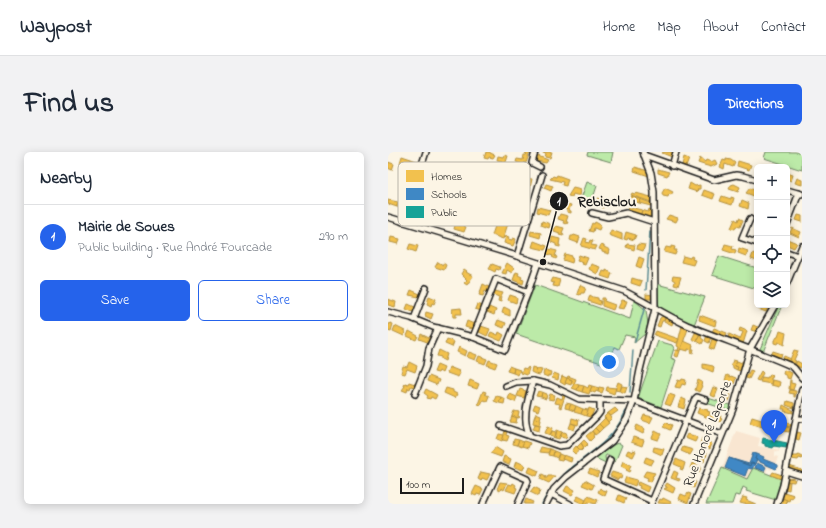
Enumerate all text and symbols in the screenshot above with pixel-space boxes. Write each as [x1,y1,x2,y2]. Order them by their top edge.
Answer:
text: Waypost [20,14,92,41]
text: Home [603,17,635,38]
text: Map [657,17,681,38]
text: About [703,17,739,38]
text: Contact [761,17,806,38]
text: Find us [24,84,114,125]
button: Directions [708,84,802,125]
legend [398,162,530,226]
map controls [754,164,790,308]
button: + [754,164,790,200]
text: Nearby [40,166,92,191]
text: Homes [431,169,463,185]
text: Schools [431,187,467,203]
callout: Rebisclou [549,187,644,214]
text: Rebisclou [577,191,637,213]
text: 1 [557,193,561,211]
button: − [754,200,790,236]
text: Public [431,205,457,221]
text: Mairie de Soues [78,216,175,238]
text: 1 [51,227,55,246]
text: 290 m [319,227,348,246]
button: locate [754,236,790,272]
text: Public building · Rue André Fourcade [78,238,272,257]
button: layers [754,272,790,308]
button: Save [40,280,190,321]
button: Share [198,280,348,321]
your location [599,352,619,372]
street label: Rue Honoré Laporte [678,377,738,490]
pin: 1 [761,410,787,443]
scale bar [400,476,464,495]
text: 100 m [406,477,430,493]

